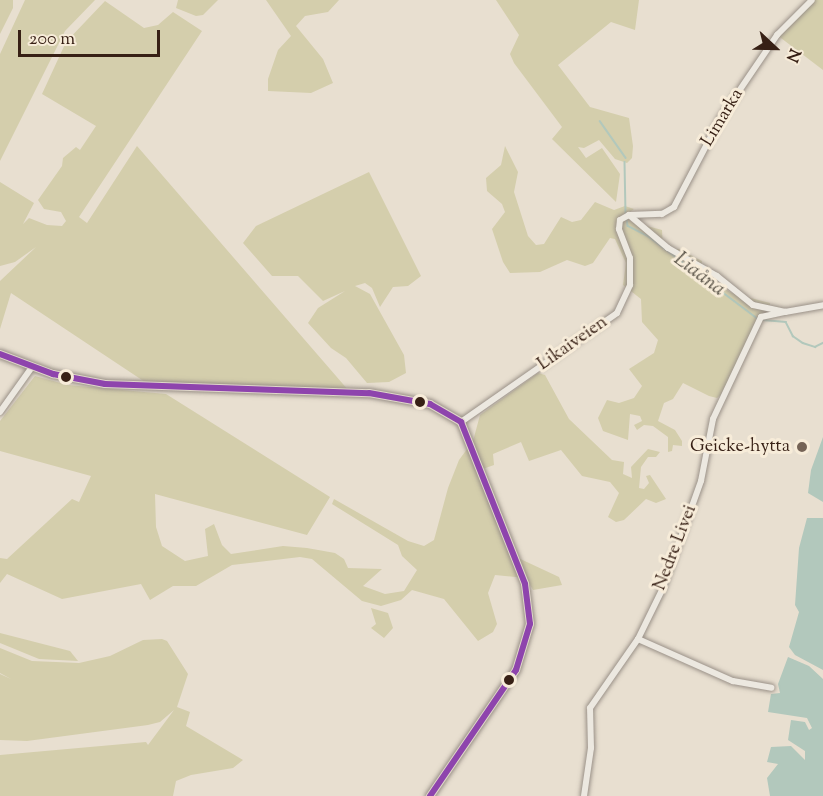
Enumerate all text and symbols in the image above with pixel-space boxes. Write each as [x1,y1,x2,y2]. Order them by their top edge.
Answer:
scale bar [21,18,164,56]
north arrow [745,18,805,78]
text: 200 m [29,27,75,53]
text: N [779,45,805,65]
street label: Limarka [697,85,749,151]
water label: Liaåna [669,248,729,302]
street label: Likaiveien [534,312,612,376]
unlabelled marker [60,371,72,383]
unlabelled marker [414,396,426,408]
place label: Geicke-hytta [690,436,790,458]
marker: Geicke-hytta [795,440,809,454]
street label: Nedre Livei [650,502,702,594]
unlabelled marker [503,674,515,686]

